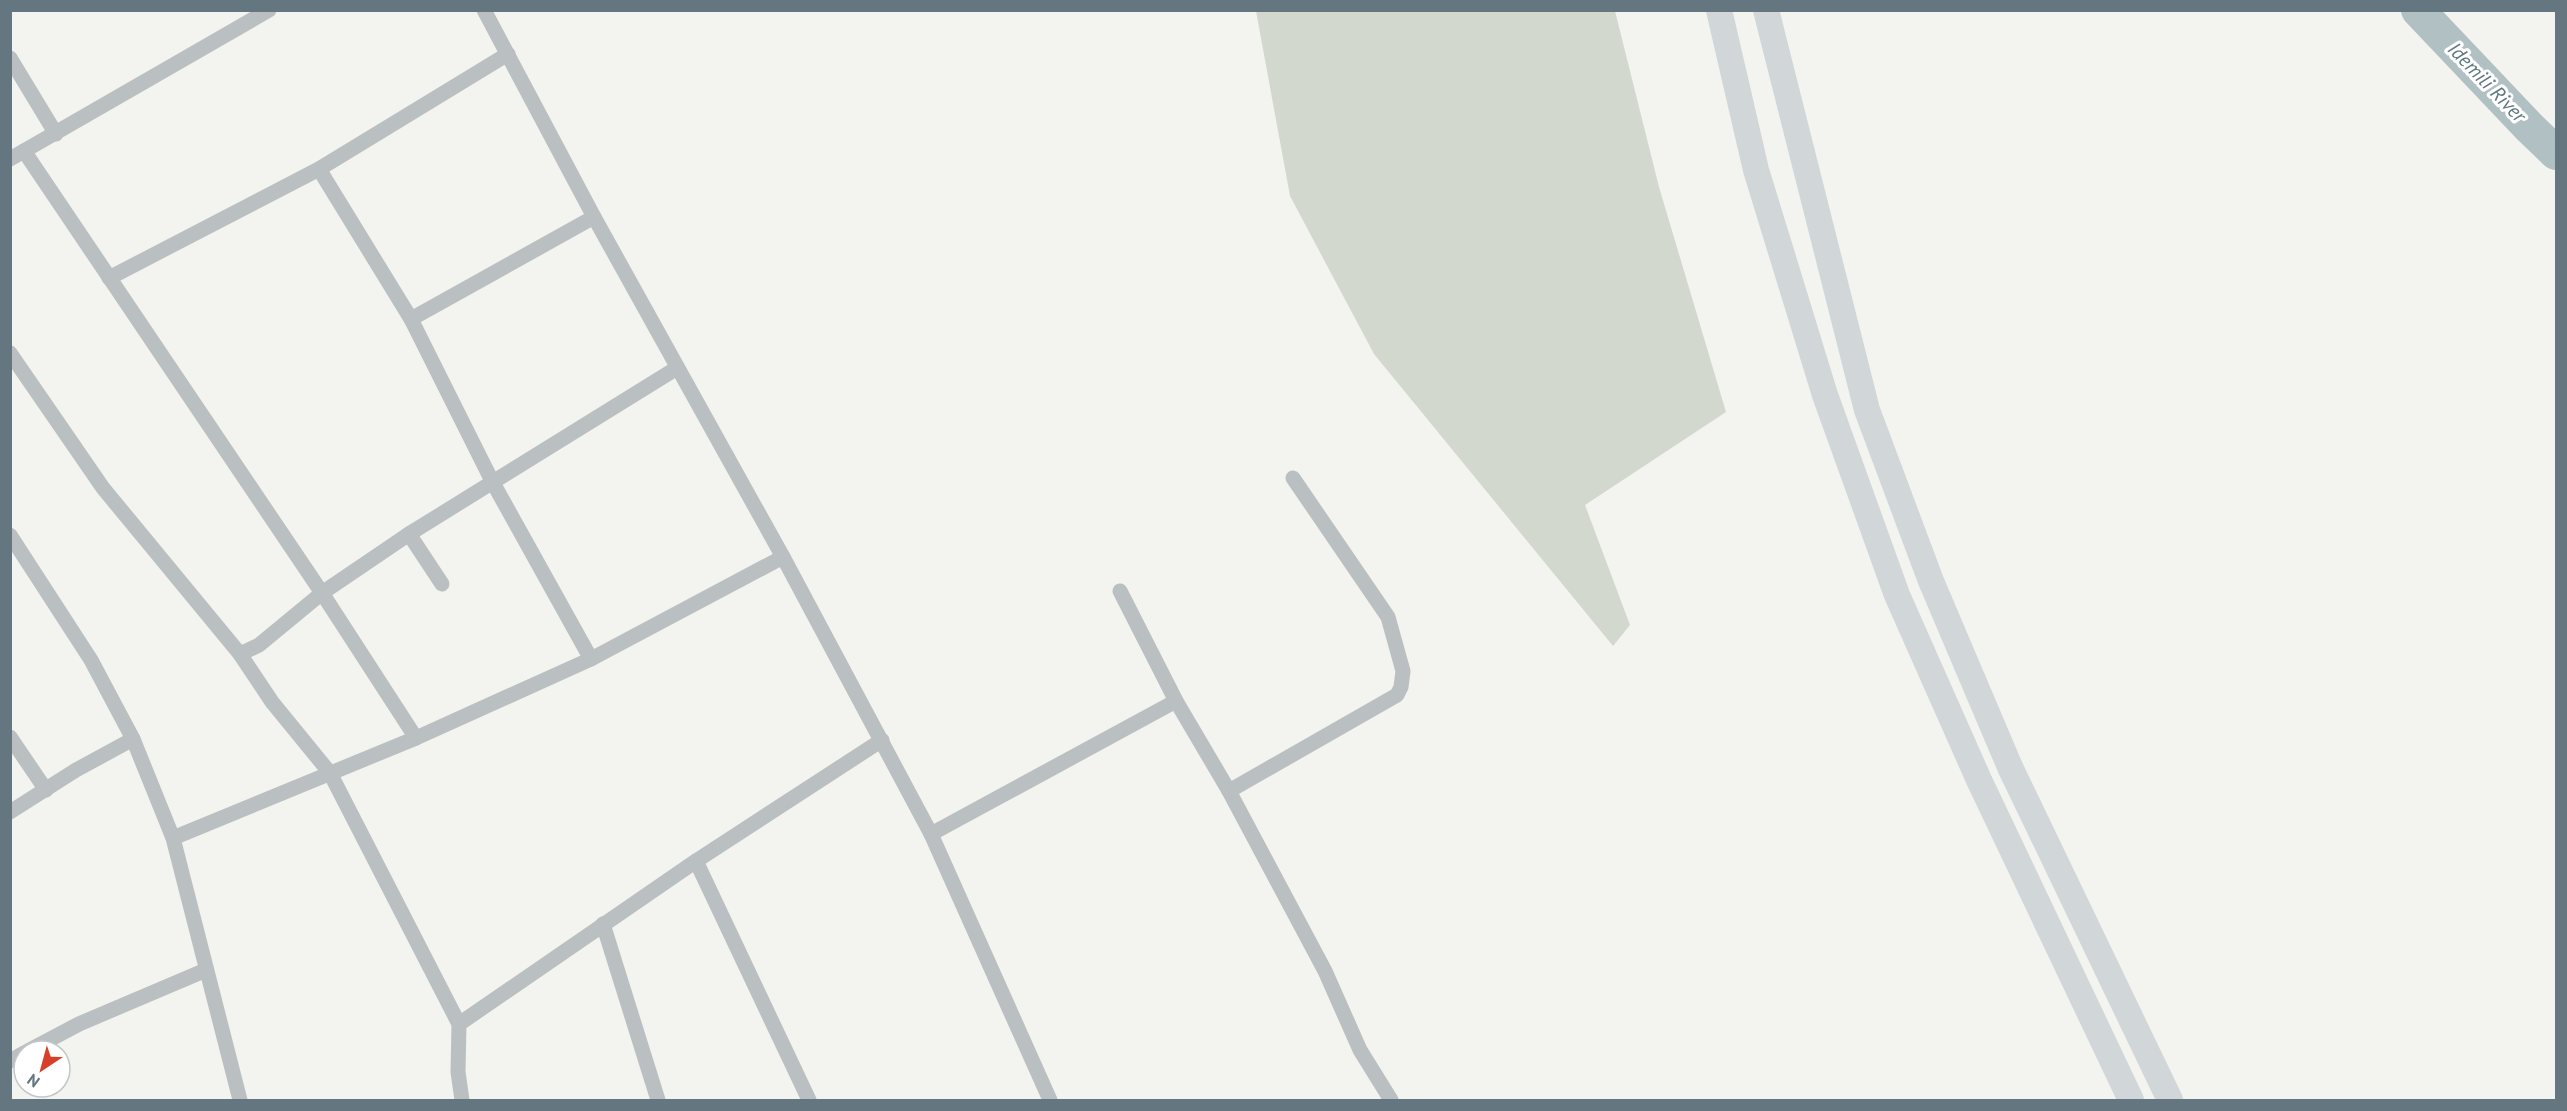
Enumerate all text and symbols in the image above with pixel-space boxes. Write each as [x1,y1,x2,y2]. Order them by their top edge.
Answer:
water label: Idemili River [2442,36,2533,129]
north arrow [12,1039,72,1099]
text: N [23,1070,43,1092]

